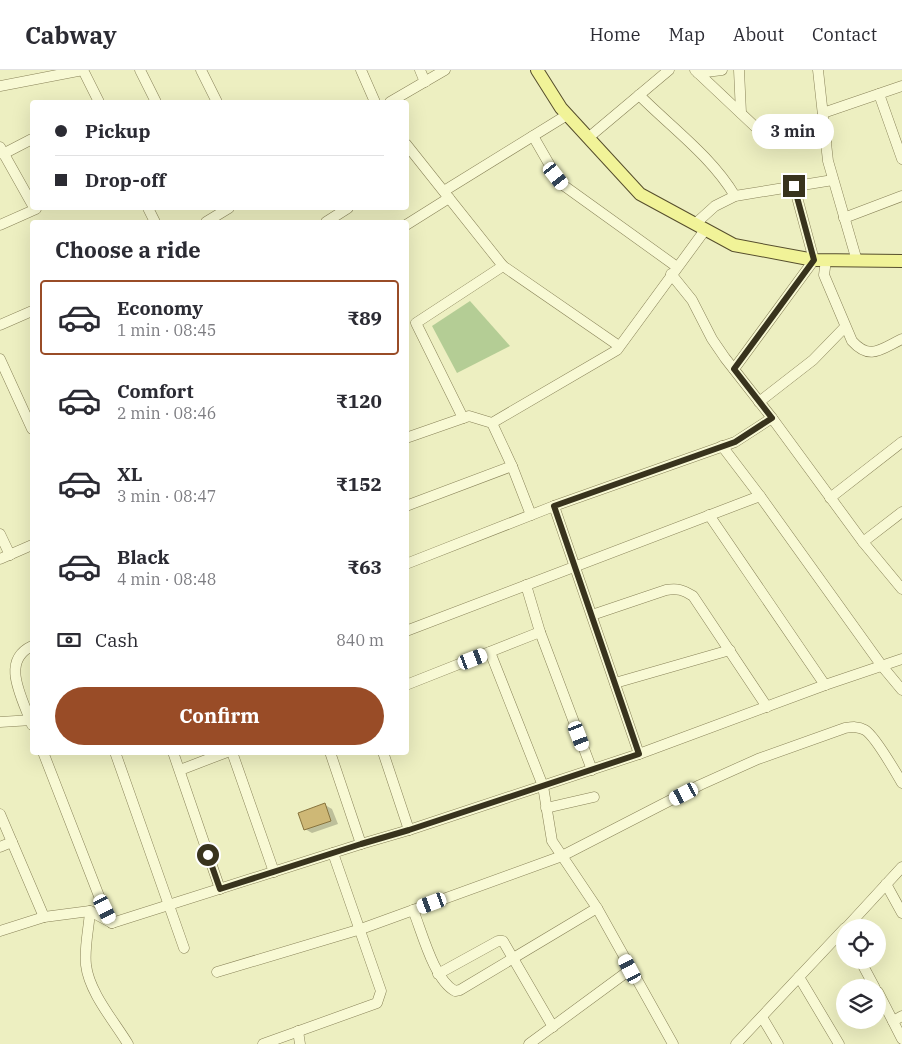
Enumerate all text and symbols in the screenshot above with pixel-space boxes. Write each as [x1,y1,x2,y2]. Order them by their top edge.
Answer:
text: Cabway [25,19,117,51]
text: Home [589,23,641,46]
text: Map [669,23,705,46]
text: About [733,23,784,46]
text: Contact [812,23,877,46]
callout: 3 min [753,114,835,148]
text: Pickup [85,119,150,143]
text: 3 min [771,121,815,141]
car [540,160,571,192]
text: Drop-off [85,168,166,192]
route end [783,175,805,197]
text: Choose a ride [55,235,201,264]
icon: car [57,295,102,340]
text: Economy [117,296,203,320]
text: ₹89 [347,306,382,330]
text: 1 min · 08:45 [117,320,216,340]
icon: car [57,378,102,423]
text: Comfort [117,379,194,403]
text: ₹120 [336,389,382,413]
text: 2 min · 08:46 [117,403,216,423]
icon: car [57,461,102,506]
text: XL [117,462,143,486]
text: ₹152 [336,472,382,496]
text: 3 min · 08:47 [117,486,216,506]
icon: car [57,544,102,589]
text: Black [117,545,169,569]
text: ₹63 [347,555,382,579]
text: 4 min · 08:48 [117,569,216,589]
icon: cash [55,626,83,654]
text: Cash [95,628,139,652]
text: 840 m [336,630,384,650]
car [456,647,489,671]
button: Confirm [55,687,384,745]
car [566,719,591,753]
car [667,781,700,807]
route start [197,844,219,866]
car [415,891,448,915]
car [91,892,118,926]
map controls [836,919,886,1029]
button: locate [836,919,886,969]
car [616,952,643,986]
button: layers [836,979,886,1029]

